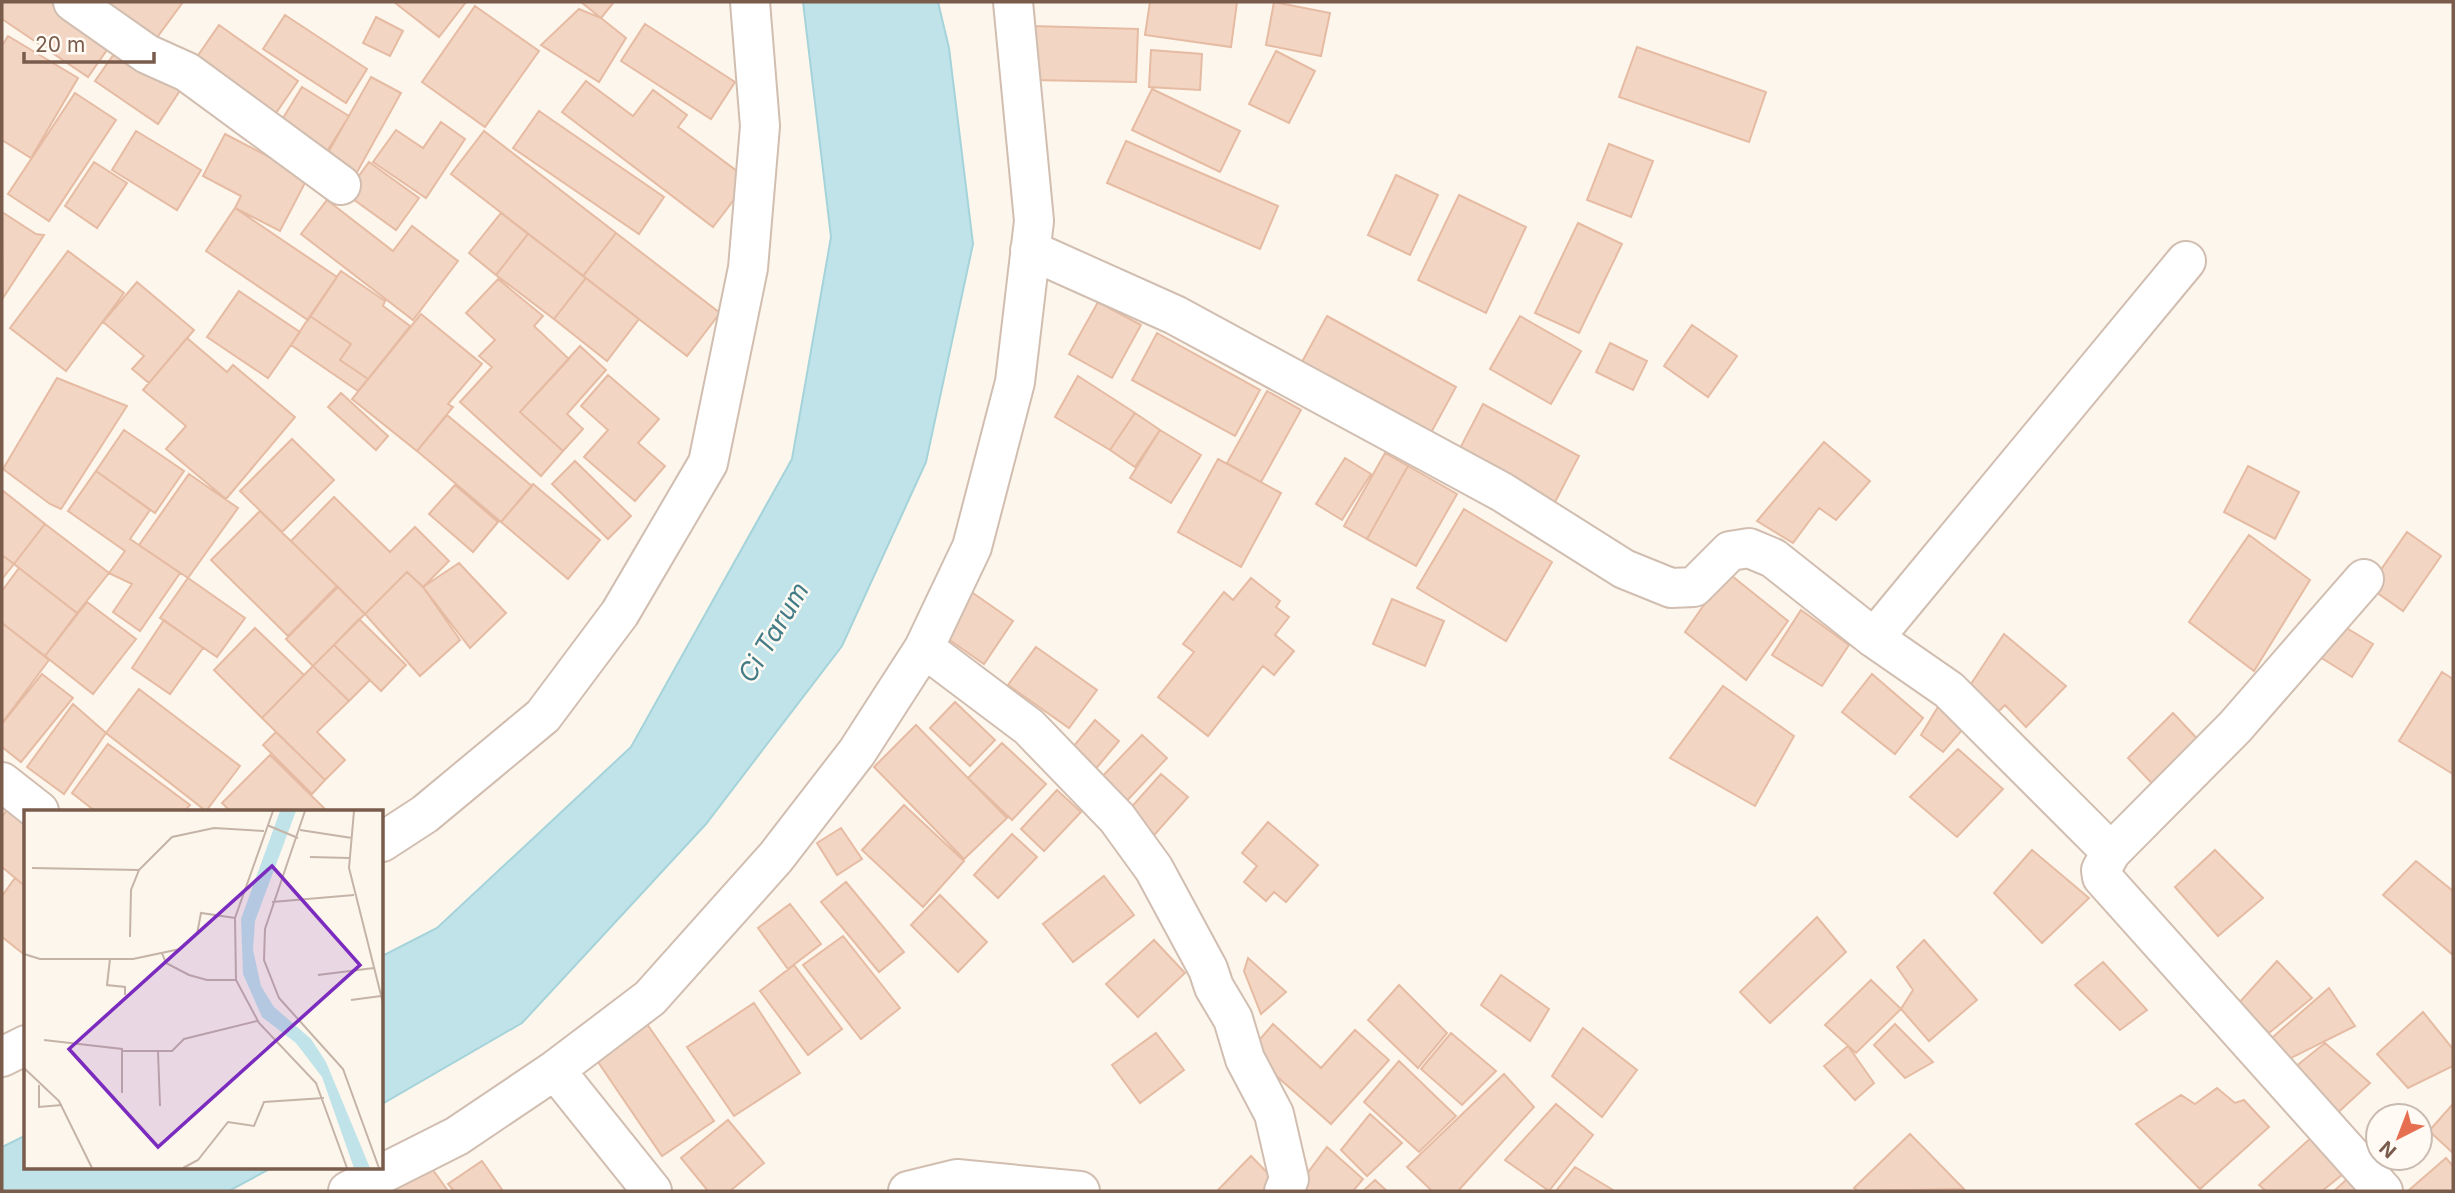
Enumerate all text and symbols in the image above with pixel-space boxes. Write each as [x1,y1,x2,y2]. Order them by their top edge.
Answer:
scale bar [24,21,154,65]
text: 20 m [35,32,85,57]
water label: Ci Tarum [731,576,815,688]
inset map [24,810,383,1168]
north arrow [2364,1102,2434,1172]
text: N [2375,1136,2401,1163]

